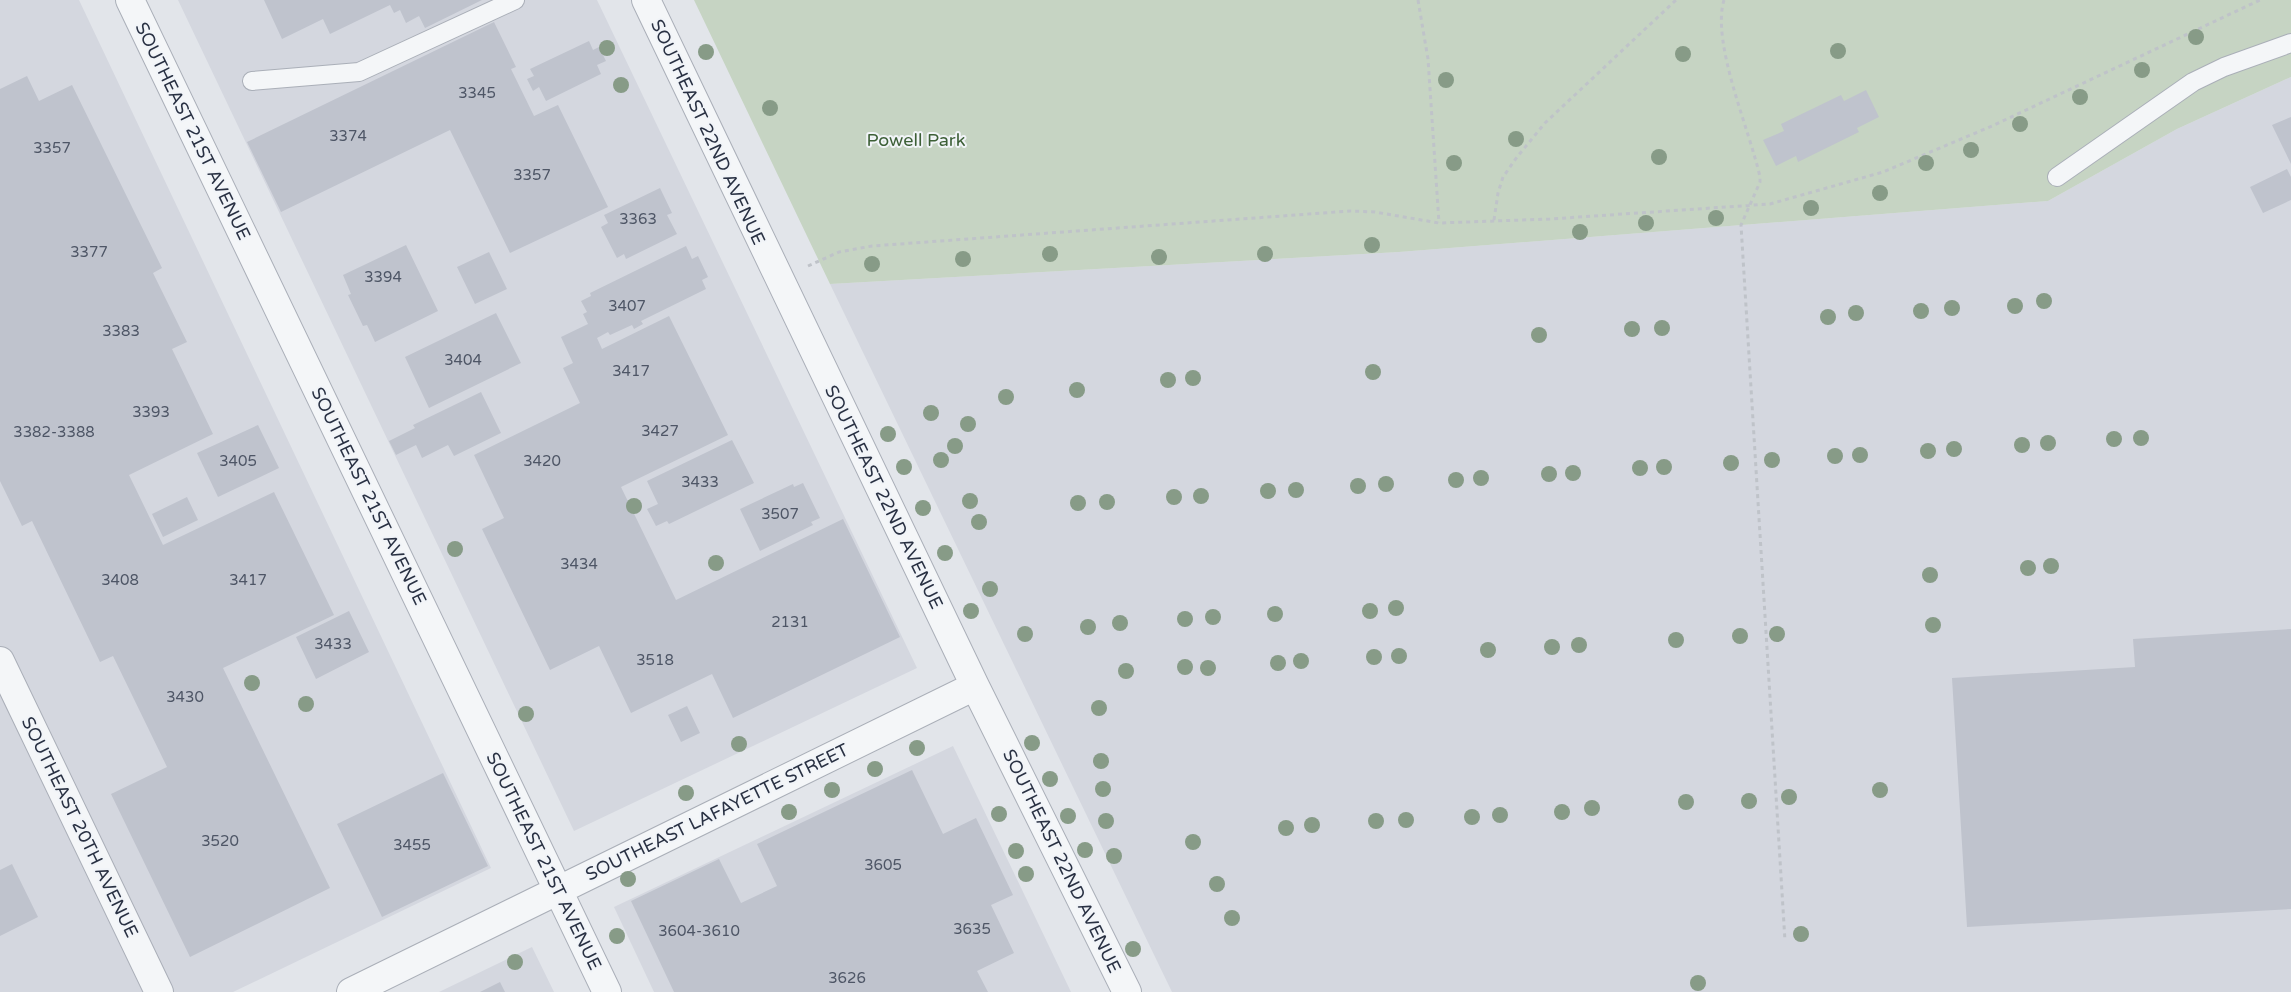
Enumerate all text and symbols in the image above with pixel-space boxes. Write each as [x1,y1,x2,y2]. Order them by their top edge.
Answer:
street label: SOUTHEAST 22ND AVENUE [646,16,770,248]
street label: SOUTHEAST 21ST AVENUE [131,18,255,244]
house number: 3345 [458,84,496,102]
house number: 3374 [329,127,367,145]
park label: Powell Park [866,129,966,151]
house number: 3357 [33,139,71,157]
house number: 3357 [513,166,551,184]
house number: 3363 [619,210,657,228]
house number: 3377 [70,243,108,261]
house number: 3394 [364,268,402,286]
house number: 3407 [608,297,646,315]
house number: 3383 [102,322,140,340]
house number: 3404 [444,351,482,369]
house number: 3417 [612,362,650,380]
street label: SOUTHEAST 22ND AVENUE [820,381,948,613]
street label: SOUTHEAST 21ST AVENUE [307,383,431,609]
house number: 3393 [132,403,170,421]
house number: 3427 [641,422,679,440]
house number: 3382-3388 [13,423,95,441]
house number: 3405 [219,452,257,470]
house number: 3420 [523,452,561,470]
house number: 3433 [681,473,719,491]
house number: 3507 [761,505,799,523]
house number: 3434 [560,555,598,573]
house number: 3408 [101,571,139,589]
house number: 3417 [229,571,267,589]
house number: 2131 [771,613,809,631]
house number: 3433 [314,635,352,653]
house number: 3518 [636,651,674,669]
house number: 3430 [166,688,204,706]
street label: SOUTHEAST 20TH AVENUE [17,713,143,941]
street label: SOUTHEAST LAFAYETTE STREET [582,739,852,885]
street label: SOUTHEAST 22ND AVENUE [998,745,1126,977]
street label: SOUTHEAST 21ST AVENUE [482,748,606,974]
house number: 3520 [201,832,239,850]
house number: 3455 [393,836,431,854]
house number: 3605 [864,856,902,874]
house number: 3635 [953,920,991,938]
house number: 3604-3610 [658,922,740,940]
house number: 3626 [828,969,866,987]

